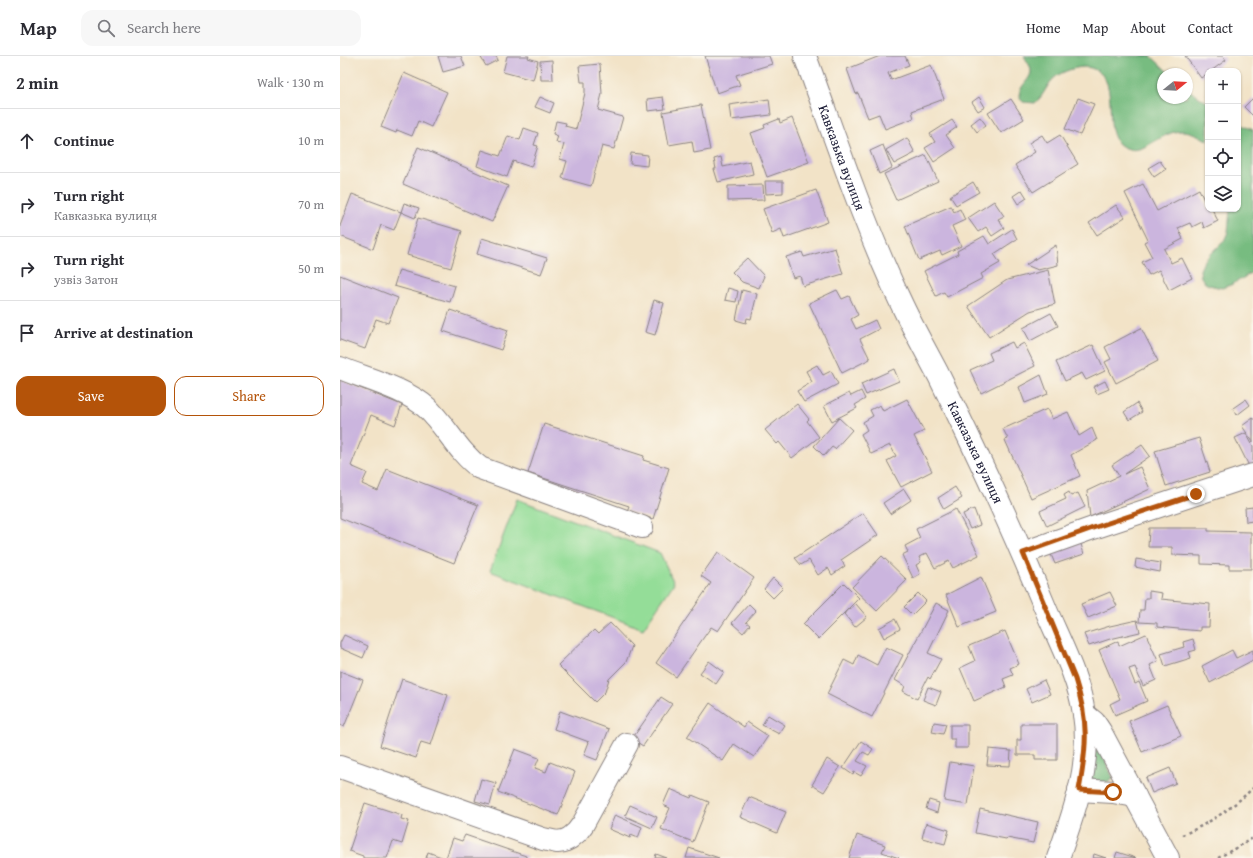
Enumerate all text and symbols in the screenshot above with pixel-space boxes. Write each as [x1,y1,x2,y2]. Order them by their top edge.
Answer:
search box [81,10,361,46]
text: Map [20,14,57,42]
icon: search [95,17,117,39]
text: Search here [127,17,201,38]
text: Home [1026,18,1061,38]
text: Map [1083,18,1108,38]
text: About [1130,18,1166,38]
text: Contact [1188,18,1233,38]
north arrow [1157,68,1193,104]
map controls [1205,68,1241,212]
button: + [1205,68,1241,104]
text: 2 min [16,70,58,95]
text: Walk · 130 m [257,73,324,92]
street label: Кавказька вулиця [813,102,871,213]
button: − [1205,104,1241,140]
icon: ahead [16,130,38,152]
text: Continue [54,130,115,151]
text: 10 m [298,131,324,150]
button: locate [1205,140,1241,176]
button: layers [1205,176,1241,212]
text: Turn right [54,185,125,206]
icon: right [16,194,38,216]
text: 70 m [298,195,324,214]
text: Кавказька вулиця [54,206,157,225]
text: Turn right [54,249,125,270]
icon: right [16,258,38,280]
text: 50 m [298,259,324,278]
text: узвіз Затон [54,270,118,289]
icon: arrive [16,322,38,344]
text: Arrive at destination [54,322,193,343]
button: Save [16,376,166,416]
button: Share [174,376,324,416]
street label: Кавказька вулиця [943,398,1008,507]
route end [1187,485,1205,503]
route start [1104,783,1122,801]

